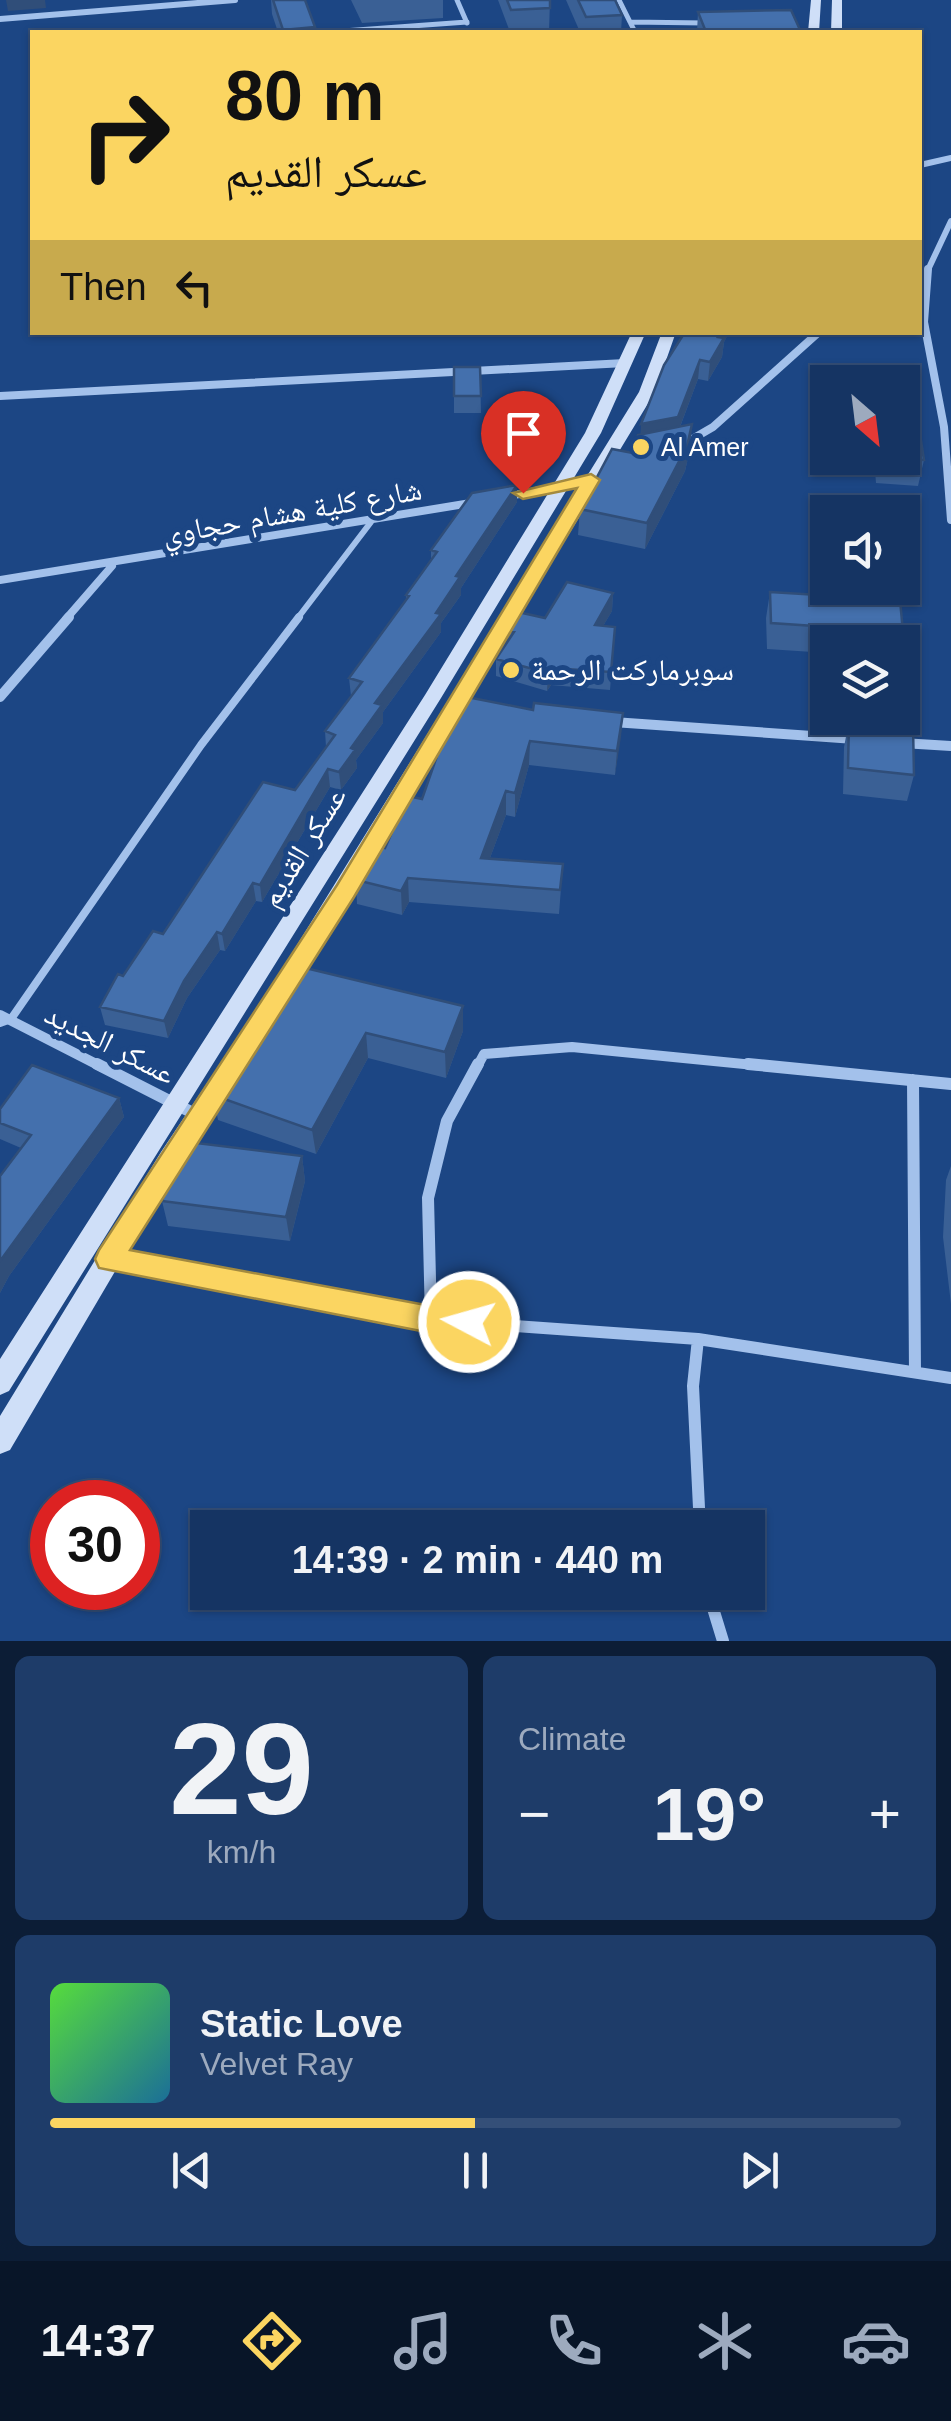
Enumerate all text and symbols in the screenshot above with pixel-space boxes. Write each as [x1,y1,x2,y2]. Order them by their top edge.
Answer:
text: 80 m [225,57,385,135]
icon: right [60,70,190,200]
text: عسكر القديم [225,146,427,197]
icon: left [167,260,222,315]
text: Then [60,266,147,308]
north arrow [810,365,920,475]
map controls [810,365,920,735]
pin [481,391,566,494]
icon: arrive [496,406,551,461]
place label: Al Amer [661,433,749,461]
marker: Al Amer [630,436,652,458]
street label: شارع كلية هشام حجاوي [160,472,426,558]
button: sound [810,495,920,605]
button: layers [810,625,920,735]
place label: سوبرماركت الرحمة [531,653,734,687]
marker: سوبرماركت الرحمة [500,659,522,681]
street label: عسكر القديم [253,781,356,915]
street label: عسكر الجديد [39,997,181,1091]
position arrow [417,1270,521,1374]
speed limit sign: 30 [30,1480,160,1610]
text: 14:39 · 2 min · 440 m [292,1539,663,1581]
text: 29 [169,1696,314,1842]
text: Climate [518,1721,626,1757]
text: 19° [653,1772,766,1856]
text: − [518,1783,550,1845]
text: + [869,1783,901,1845]
text: km/h [207,1834,276,1870]
text: Static Love [200,2003,403,2045]
text: Velvet Ray [200,2046,353,2082]
icon: previous [164,2143,219,2198]
icon: pause [448,2143,503,2198]
icon: next [732,2143,787,2198]
icon: directions [237,2306,307,2376]
icon: music [388,2306,458,2376]
icon: phone [539,2306,609,2376]
icon: climate [690,2306,760,2376]
icon: car [841,2306,911,2376]
text: 14:37 [40,2315,156,2366]

